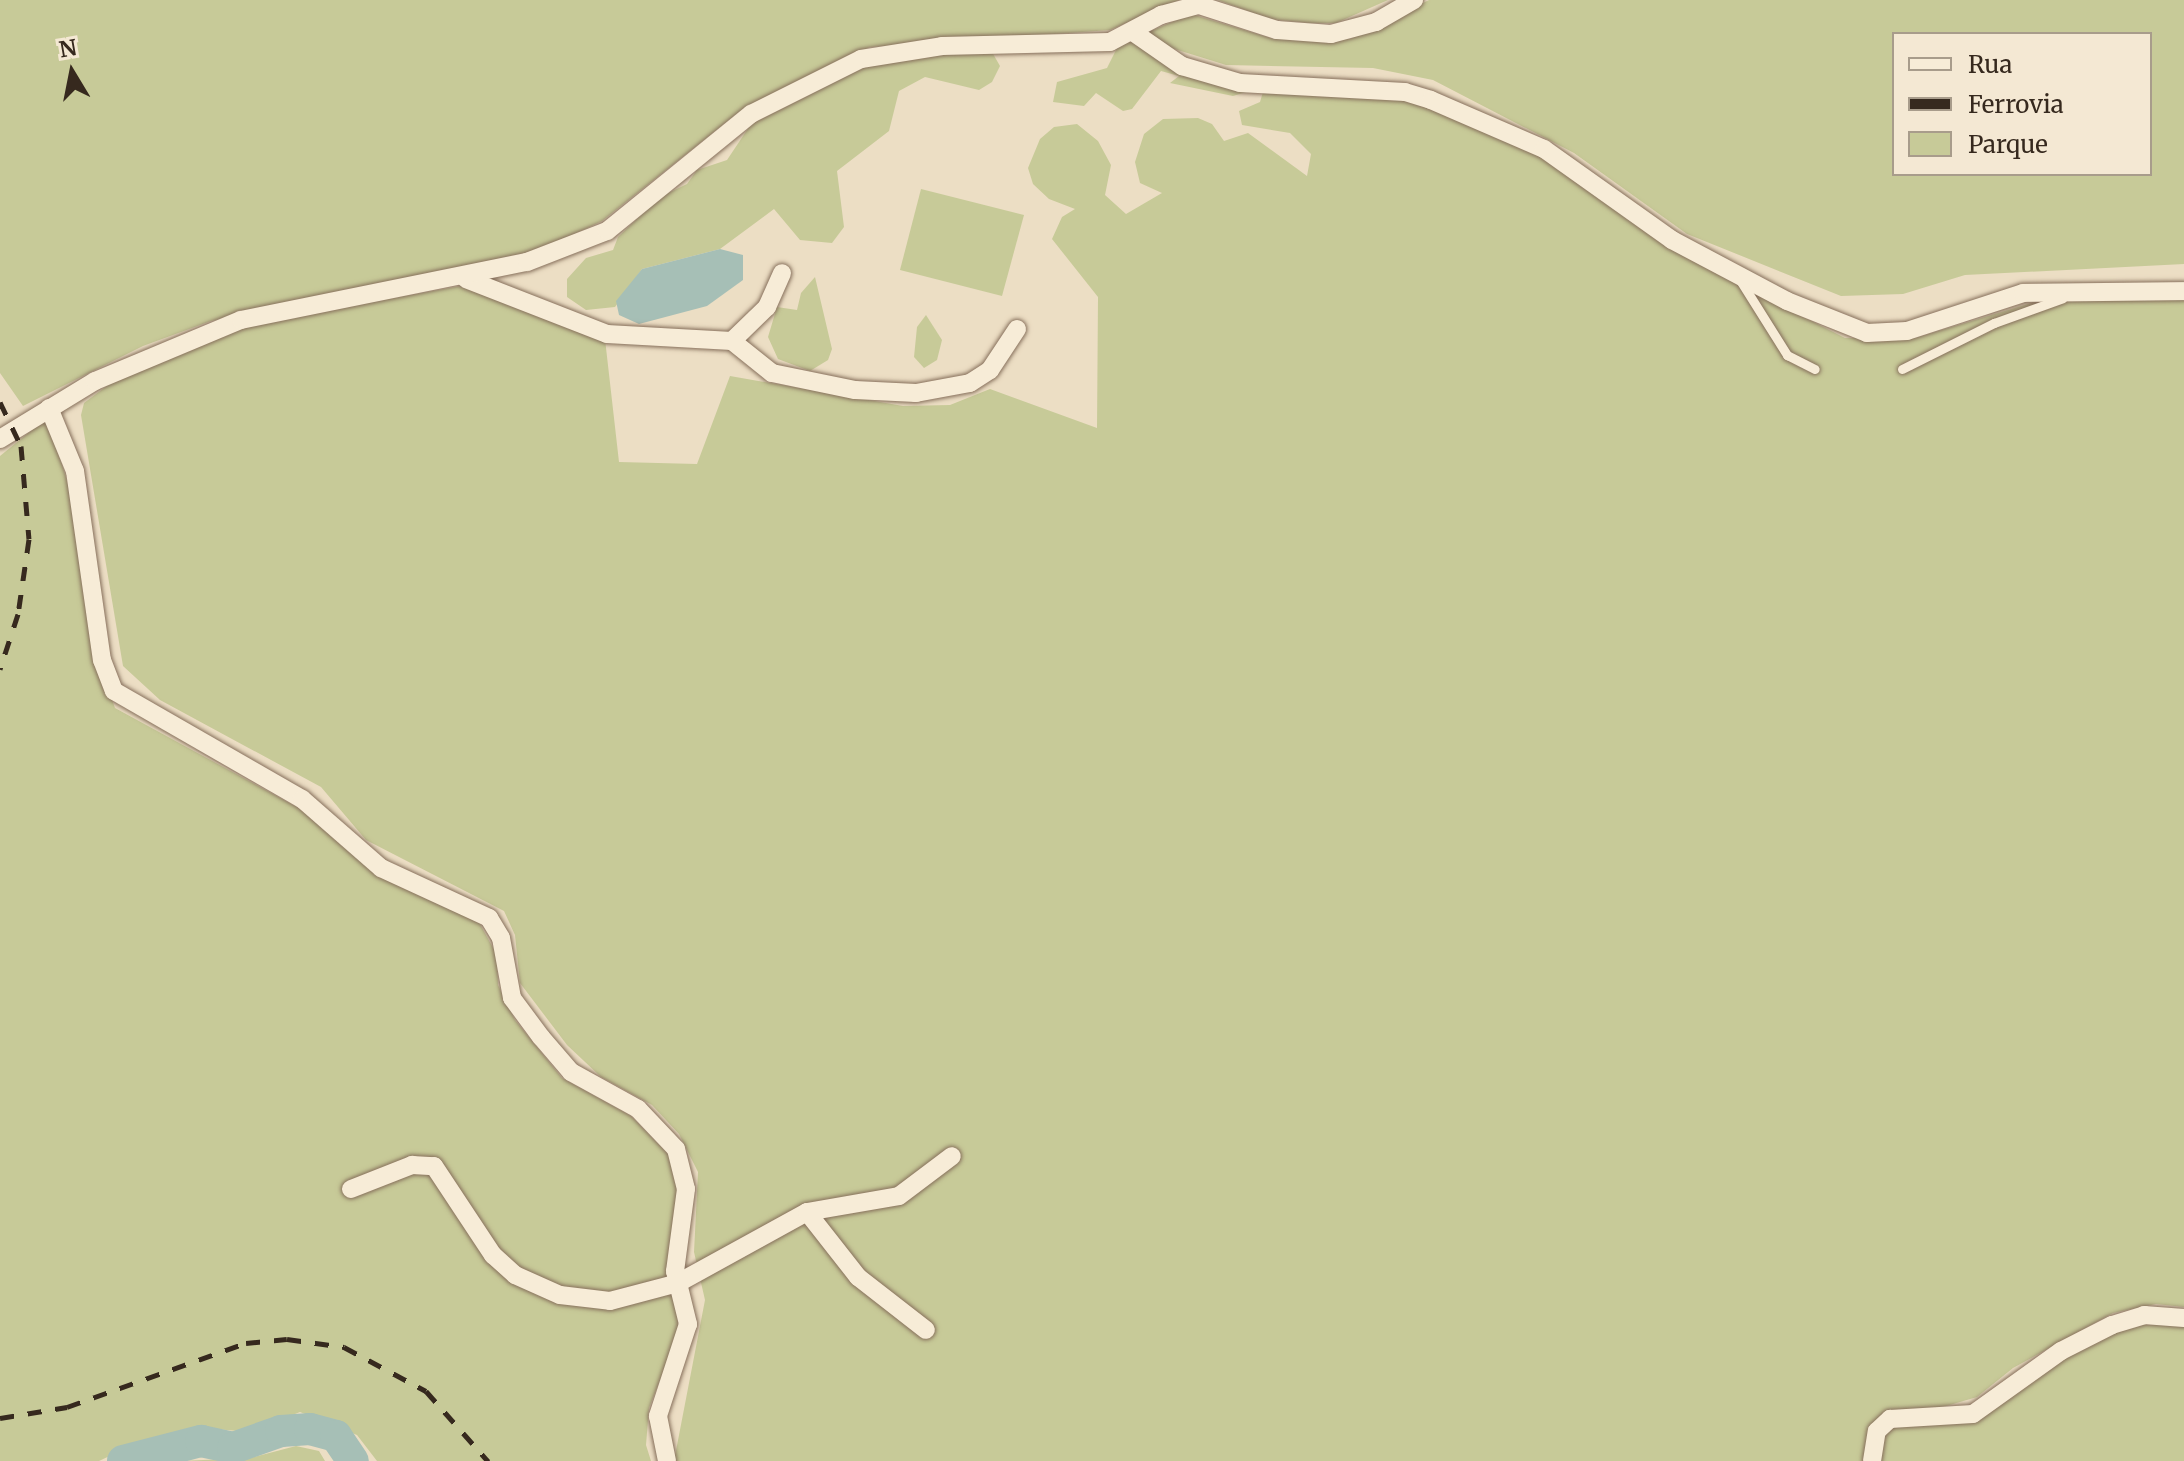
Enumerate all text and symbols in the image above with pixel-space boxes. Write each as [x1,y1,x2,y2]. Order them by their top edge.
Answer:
north arrow [32,32,112,112]
legend [1892,32,2152,176]
text: N [57,33,79,64]
text: Rua [1968,49,2012,80]
text: Ferrovia [1968,89,2064,120]
text: Parque [1968,129,2048,160]

